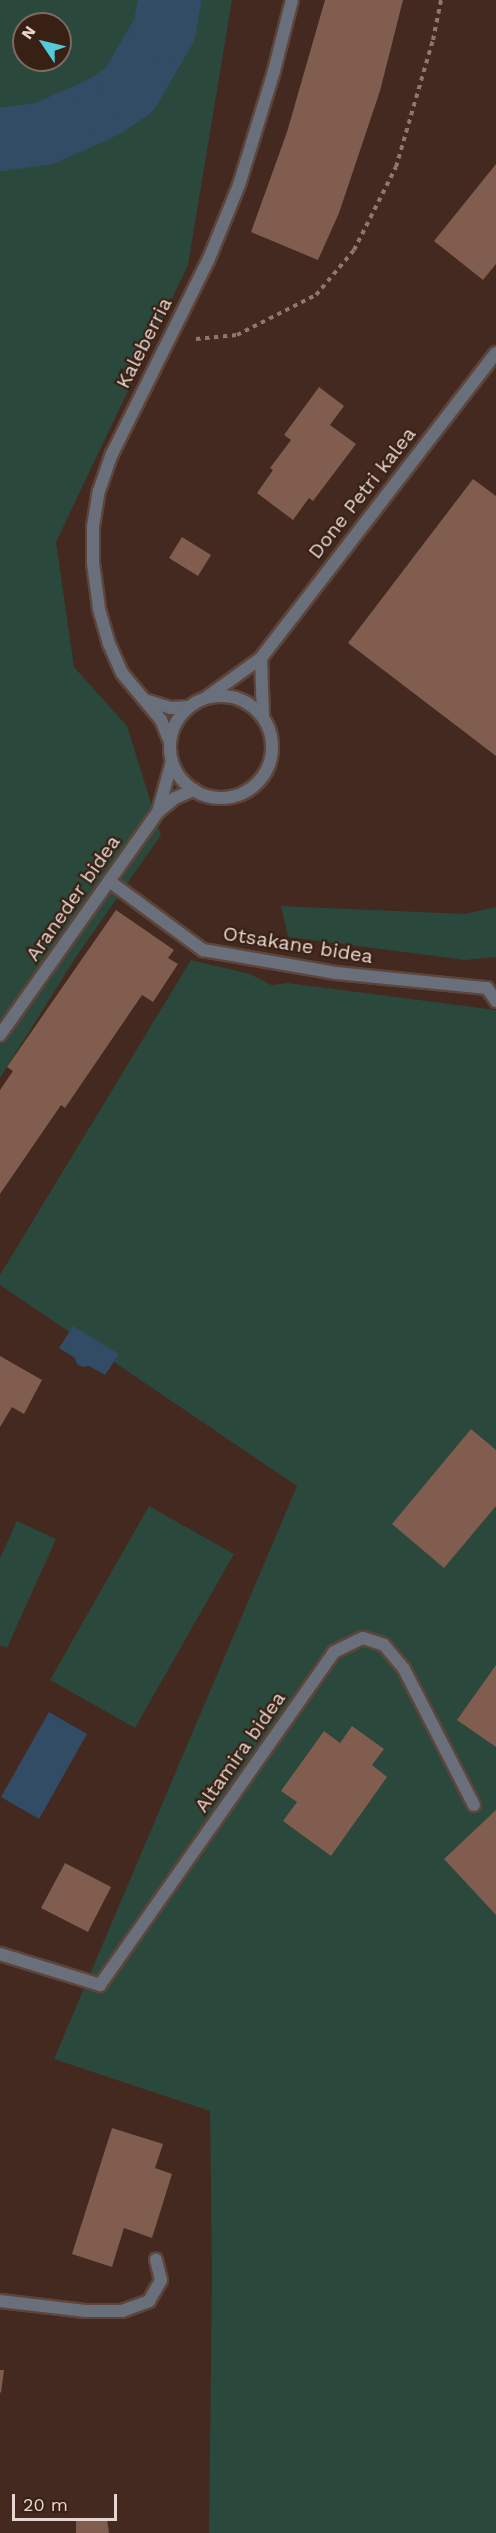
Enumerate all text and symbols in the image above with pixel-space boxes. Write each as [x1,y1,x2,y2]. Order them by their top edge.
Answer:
north arrow [12,12,72,72]
text: N [17,22,40,43]
street label: Kaleberria [111,294,177,392]
street label: Done Petri kalea [303,422,421,564]
street label: Araneder bidea [21,830,125,966]
street label: Otsakane bidea [221,921,375,969]
street label: Altamira bidea [189,1687,291,1817]
scale bar [15,2482,120,2520]
text: 20 m [23,2494,68,2515]

